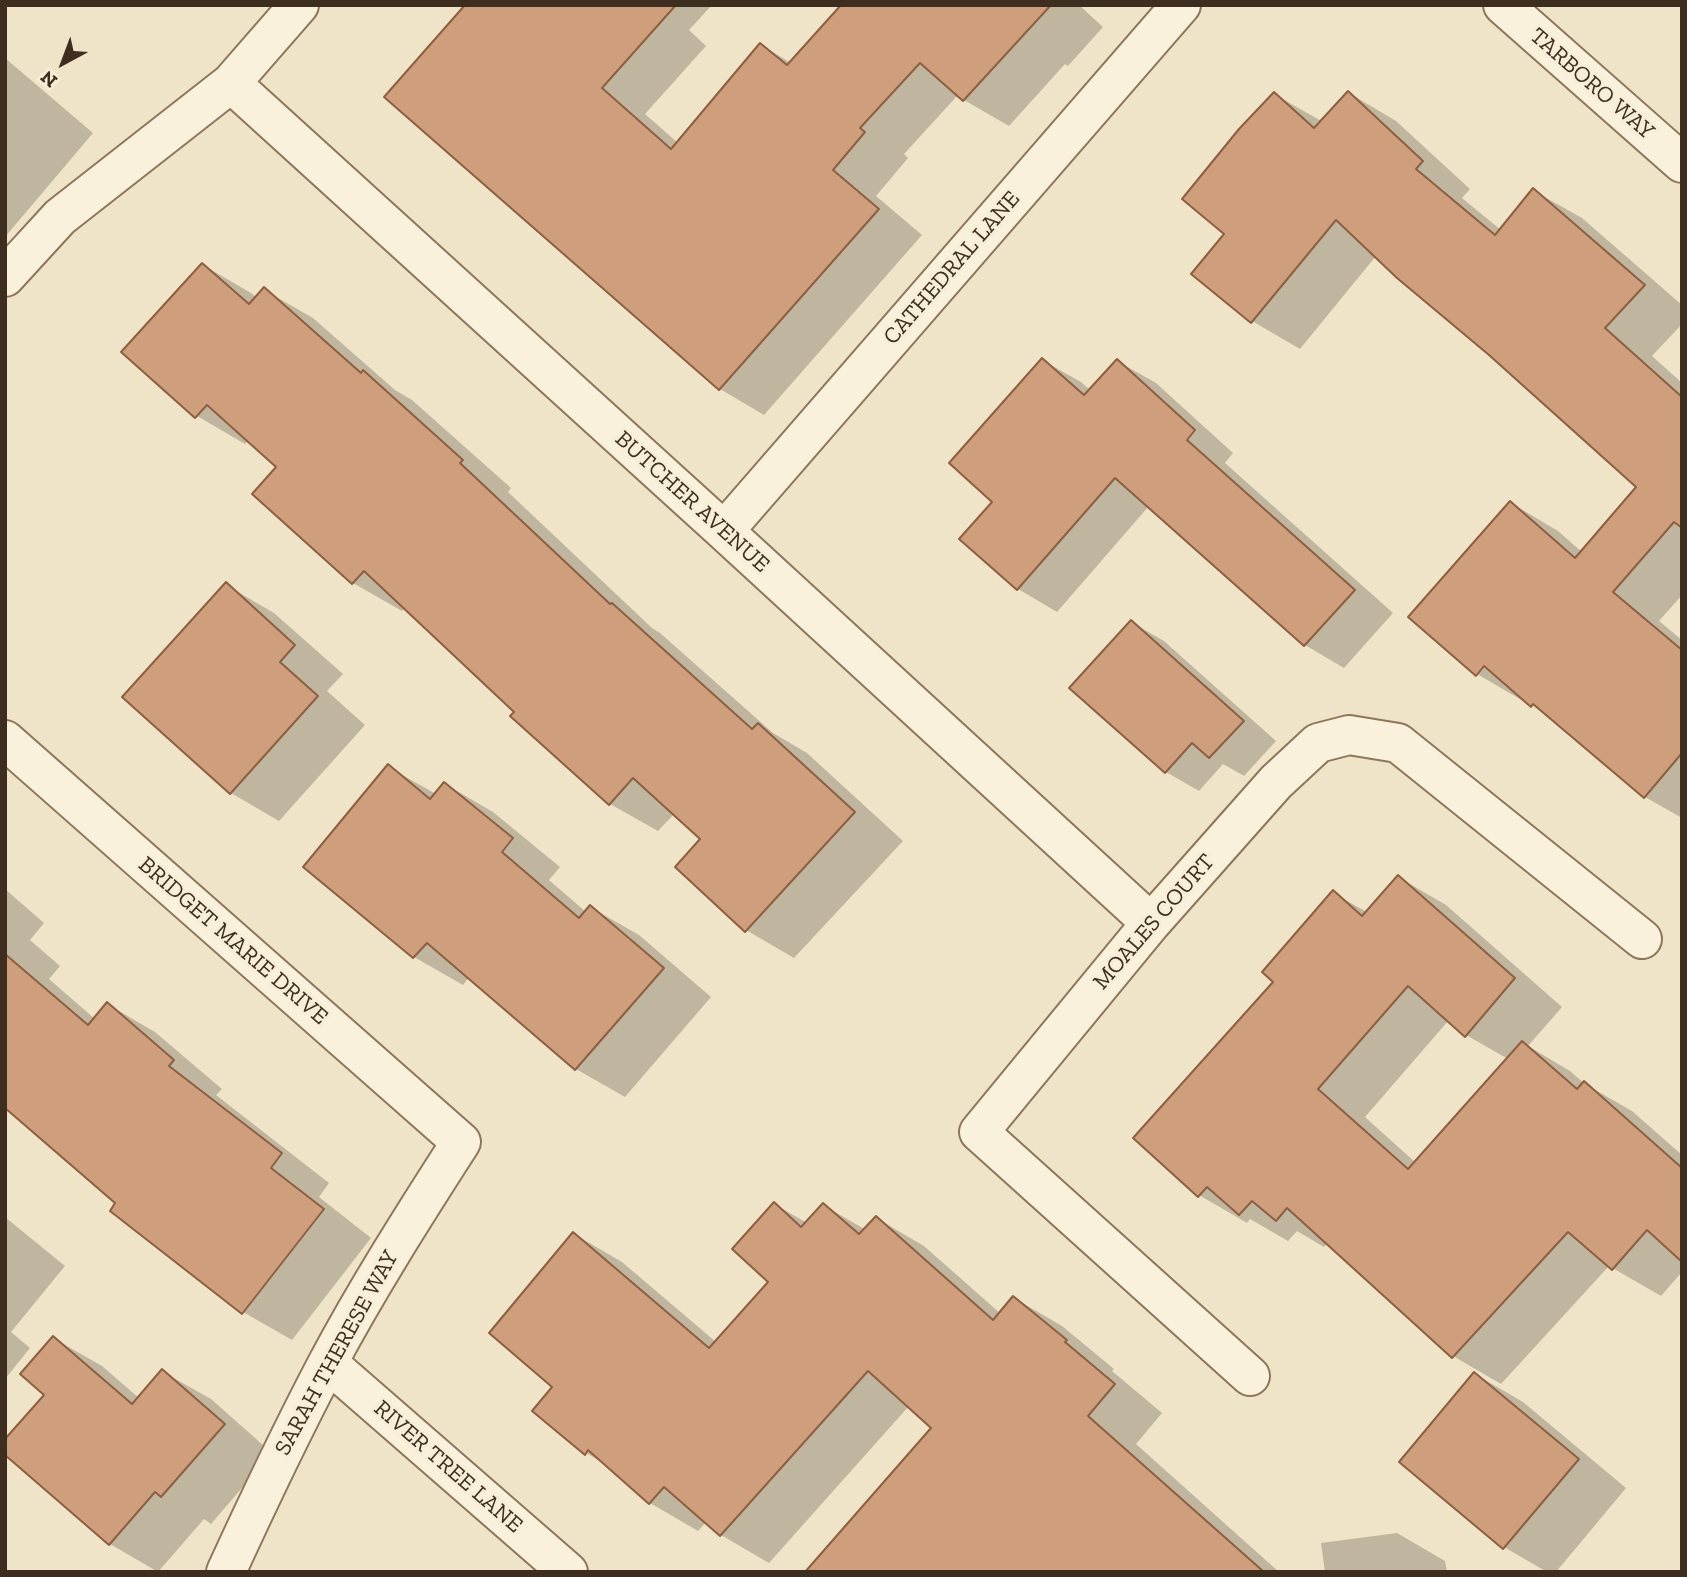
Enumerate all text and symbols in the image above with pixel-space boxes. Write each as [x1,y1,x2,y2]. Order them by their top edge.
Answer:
street label: TARBORO WAY [1524,22,1660,146]
north arrow [28,28,98,98]
text: N [36,66,62,93]
street label: CATHEDRAL LANE [878,186,1026,350]
street label: BUTCHER AVENUE [609,425,775,579]
street label: MOALES COURT [1088,849,1220,995]
street label: BRIDGET MARIE DRIVE [133,851,333,1031]
street label: SARAH THERESE WAY [269,1246,405,1460]
street label: RIVER TREE LANE [368,1395,528,1539]

